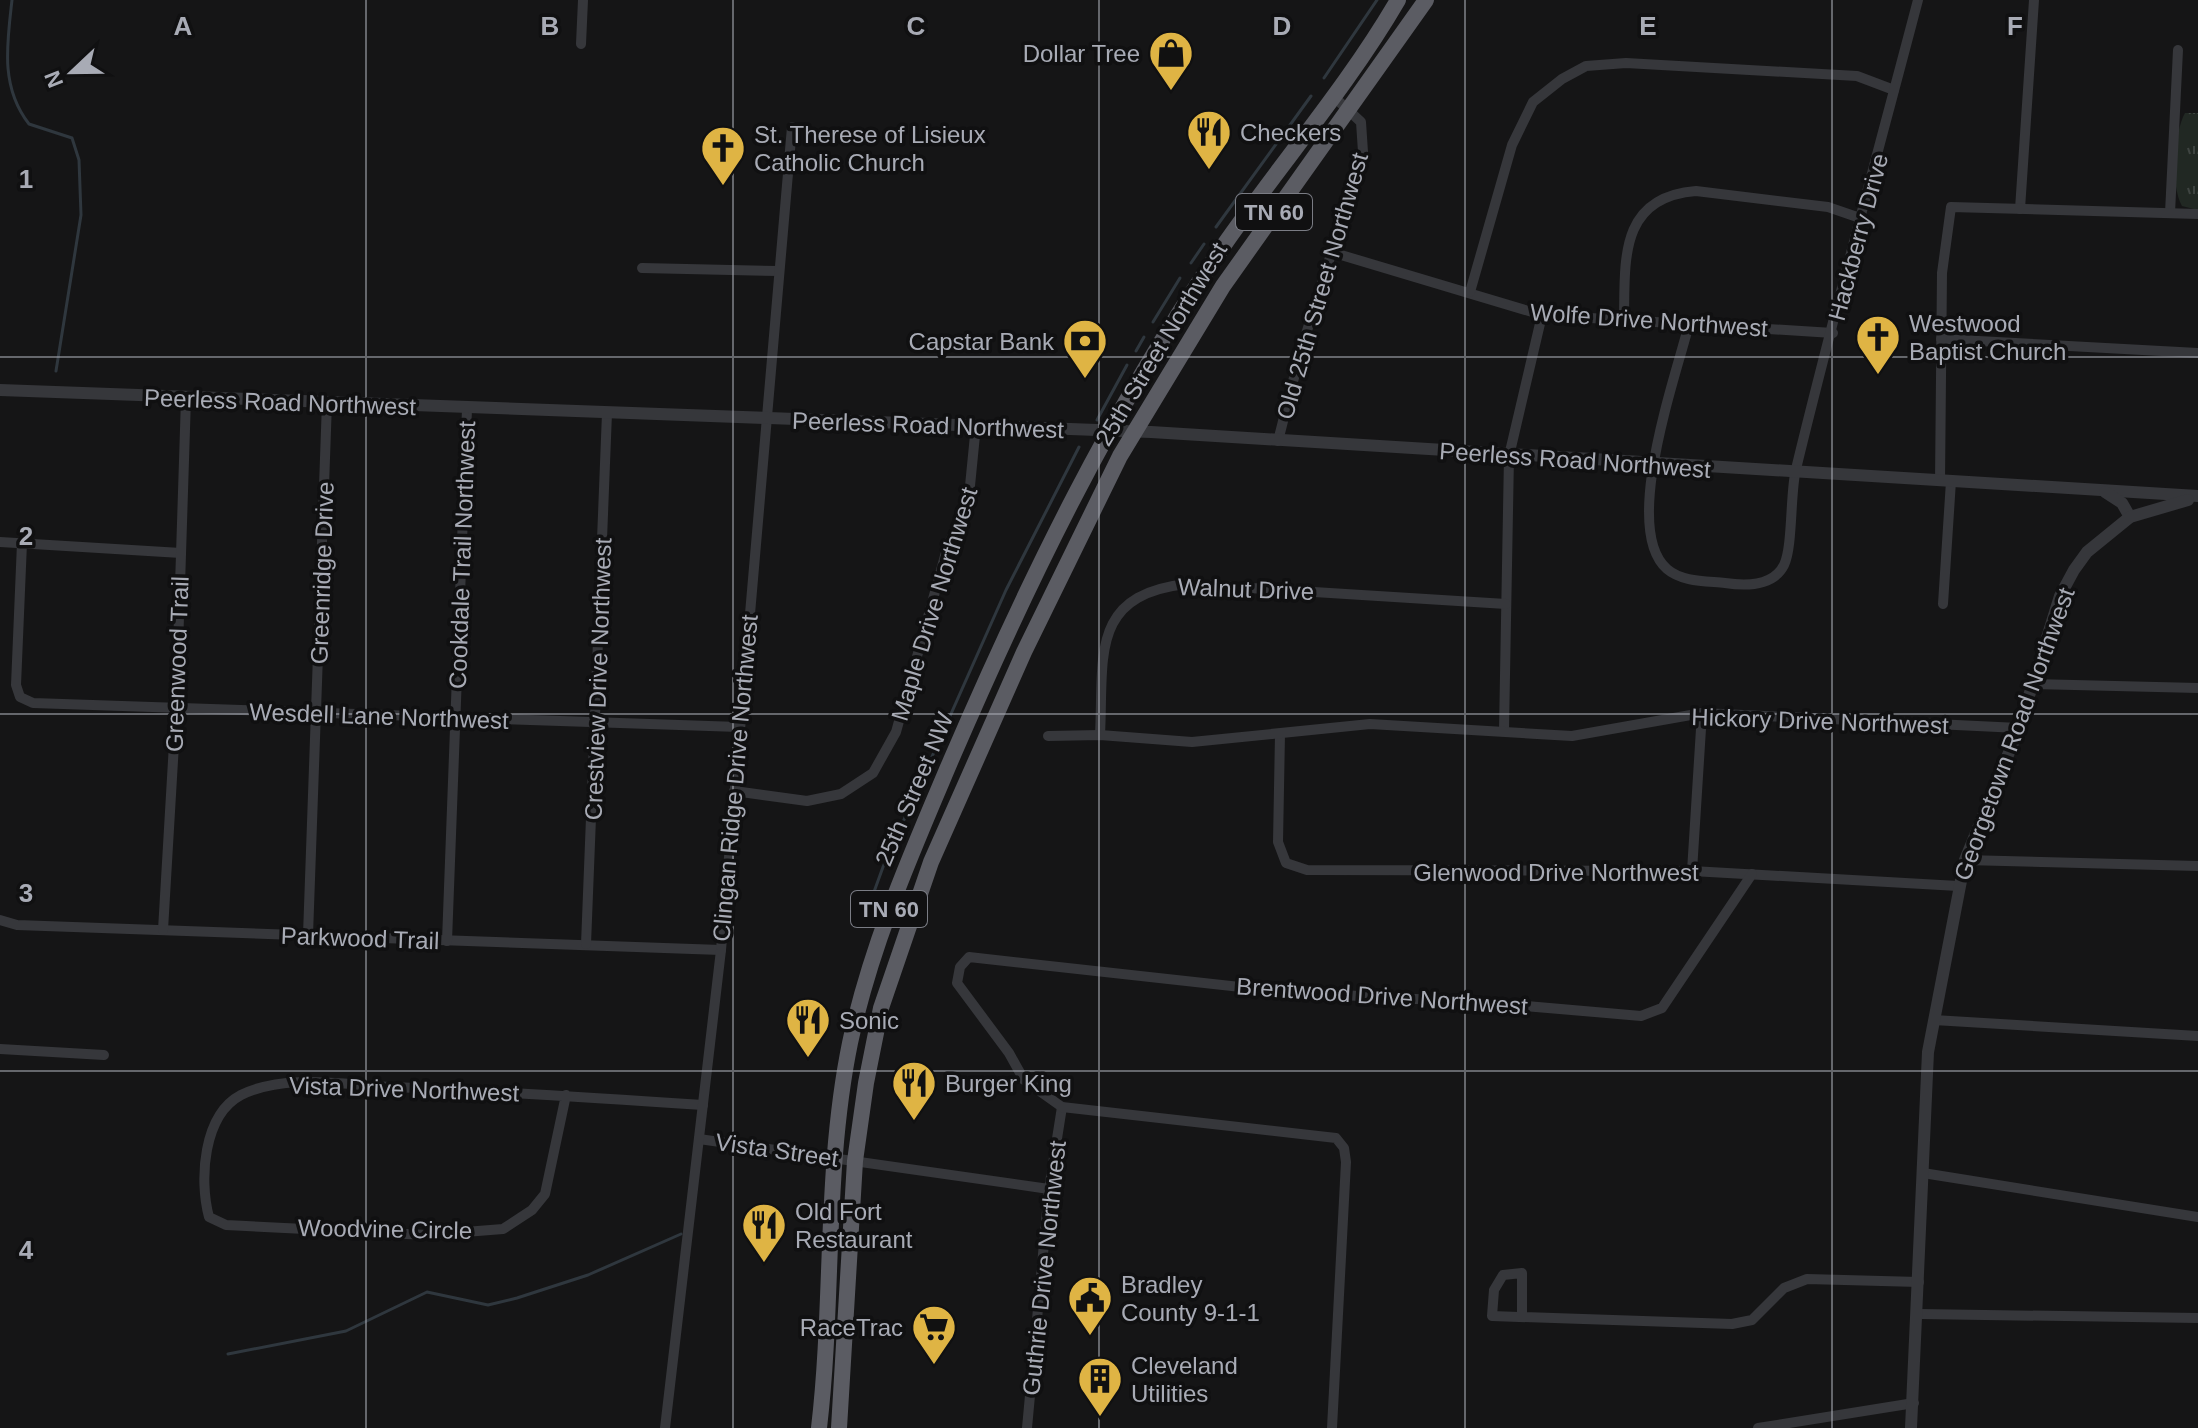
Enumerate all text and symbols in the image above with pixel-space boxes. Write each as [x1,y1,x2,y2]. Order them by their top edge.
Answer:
text: A [174,11,193,41]
text: B [541,11,559,41]
text: C [907,11,926,41]
text: D [1273,11,1291,41]
text: E [1639,11,1657,41]
text: F [2007,11,2023,41]
shop icon: Dollar Tree [1147,29,1195,92]
north arrow [32,32,112,112]
place label: Dollar Tree [1023,40,1140,67]
text: N [39,67,68,91]
restaurant icon: Checkers [1185,108,1233,171]
place label: Checkers [1240,119,1341,146]
place label: St. Therese of Lisieux Catholic Church [754,121,986,176]
church icon: St. Therese of Lisieux Catholic Church [699,124,747,187]
street label: Old 25th Street Northwest [1271,149,1373,422]
street label: Hackberry Drive [1823,150,1893,324]
text: 1 [19,164,33,194]
road number: TN 60 [1236,194,1312,230]
street label: 25th Street Northwest [1090,237,1233,450]
street label: Wolfe Drive Northwest [1529,298,1769,342]
place label: Westwood Baptist Church [1909,310,2066,365]
church icon: Westwood Baptist Church [1854,313,1902,376]
bank icon: Capstar Bank [1061,317,1109,380]
place label: Capstar Bank [909,328,1055,355]
street label: Peerless Road Northwest [144,384,417,420]
street label: Peerless Road Northwest [792,407,1065,443]
street label: Cookdale Trail Northwest [444,420,480,689]
street label: Peerless Road Northwest [1438,437,1712,483]
street label: Greenridge Drive [305,481,339,665]
street label: Maple Drive Northwest [886,484,982,724]
text: 2 [19,521,33,551]
street label: Crestview Drive Northwest [580,537,616,821]
street label: Walnut Drive [1177,573,1315,605]
street label: Greenwood Trail [160,576,194,752]
street label: Georgetown Road Northwest [1948,584,2080,884]
street label: Clingan Ridge Drive Northwest [707,613,763,943]
street label: Wesdell Lane Northwest [249,698,510,734]
street label: Hickory Drive Northwest [1691,703,1949,739]
street label: 25th Street NW [870,708,959,870]
street label: Glenwood Drive Northwest [1413,859,1699,886]
text: 3 [19,878,33,908]
road number: TN 60 [851,891,927,927]
street label: Parkwood Trail [280,922,440,954]
street label: Brentwood Drive Northwest [1235,972,1529,1020]
restaurant icon: Sonic [784,996,832,1059]
place label: Sonic [839,1007,899,1034]
restaurant icon: Burger King [890,1059,938,1122]
place label: Burger King [945,1070,1072,1097]
street label: Vista Drive Northwest [288,1071,520,1107]
street label: Vista Street [714,1128,840,1172]
street label: Guthrie Drive Northwest [1017,1139,1071,1397]
place label: Old Fort Restaurant [795,1198,913,1253]
restaurant icon: Old Fort Restaurant [740,1201,788,1264]
street label: Woodvine Circle [298,1214,472,1244]
text: 4 [19,1235,34,1265]
place label: Bradley County 9-1-1 [1121,1271,1260,1326]
public building icon: Bradley County 9-1-1 [1066,1274,1114,1337]
supermarket icon: RaceTrac [910,1303,958,1366]
place label: RaceTrac [800,1314,903,1341]
place label: Cleveland Utilities [1131,1352,1238,1407]
building icon: Cleveland Utilities [1076,1355,1124,1418]

